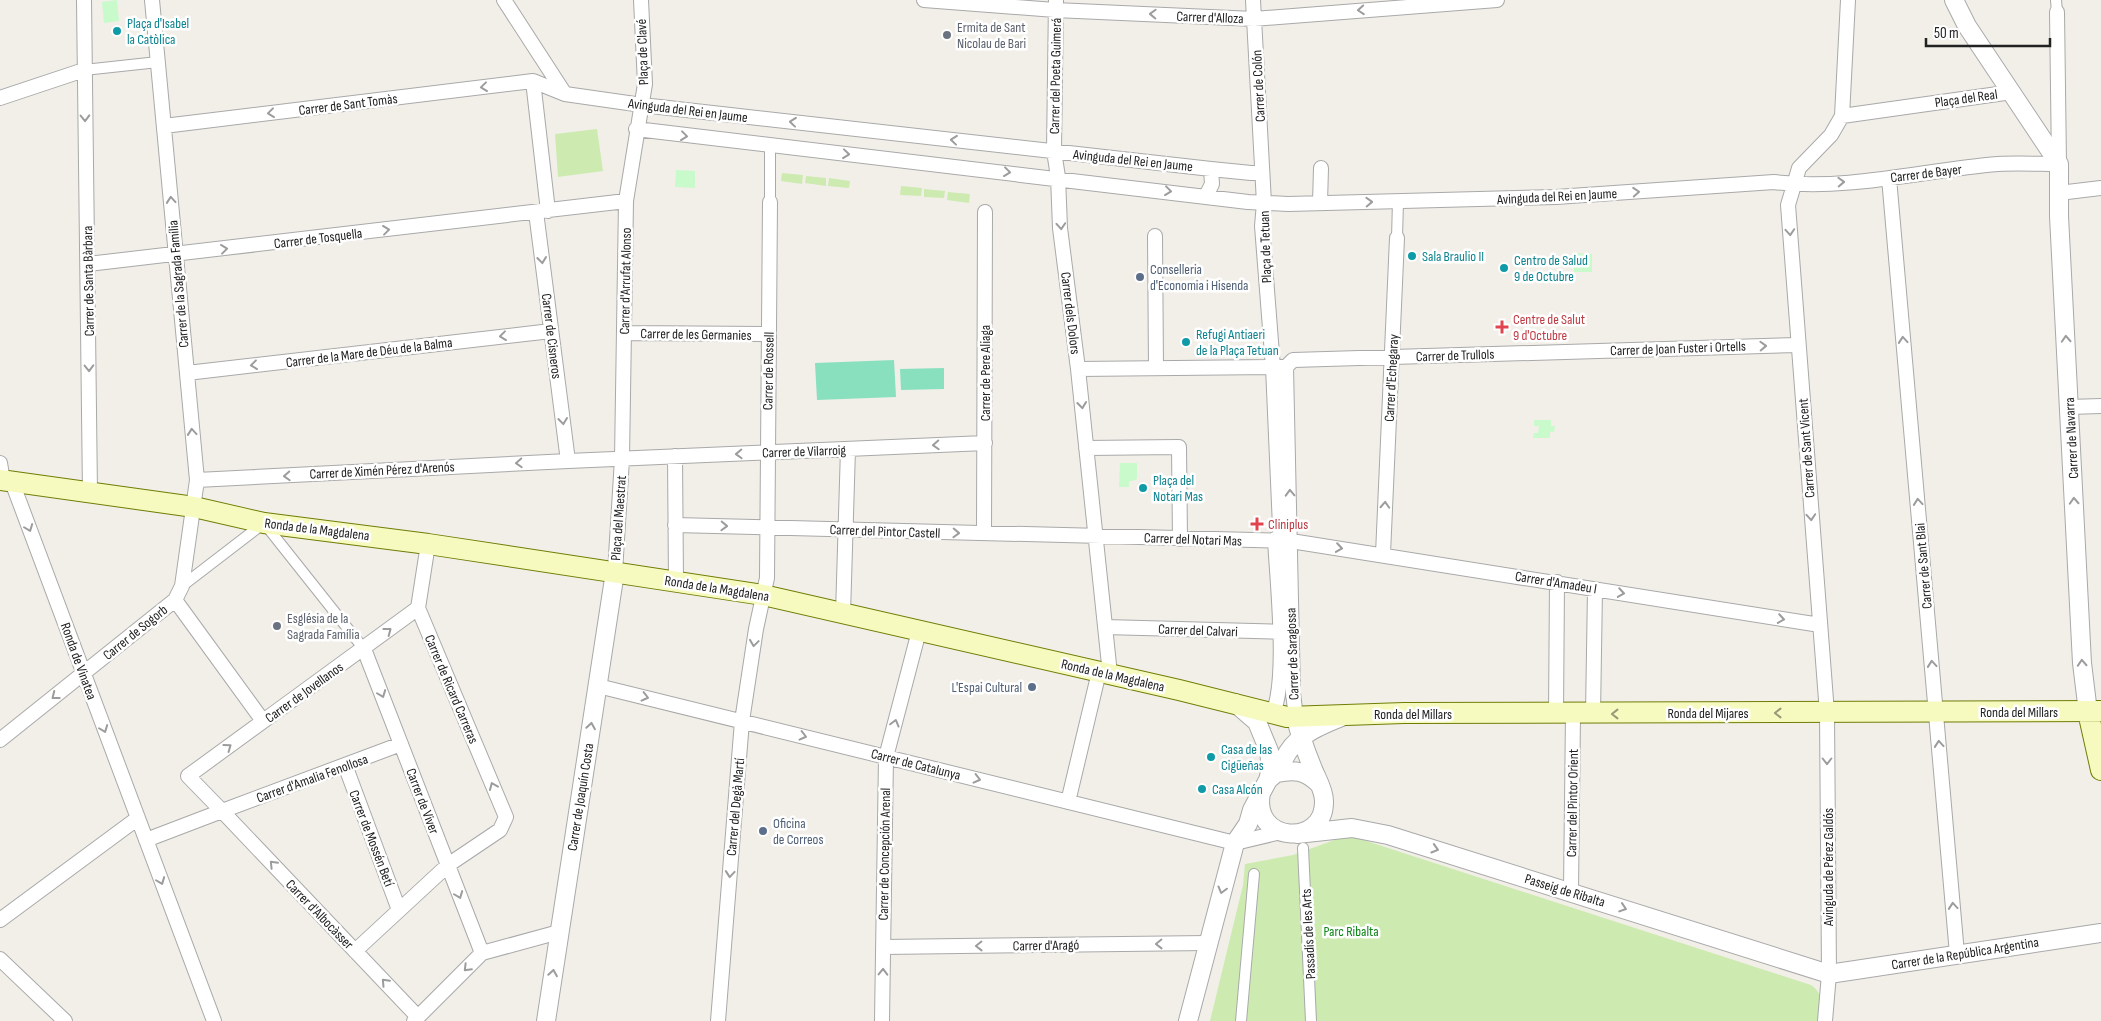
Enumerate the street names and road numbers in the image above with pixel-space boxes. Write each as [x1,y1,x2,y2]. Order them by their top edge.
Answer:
street label: Carrer d'Alloza [1176,8,1244,27]
street label: Carrer del Poeta Guimerá [1046,18,1065,134]
street label: Plaça de Clavé [633,19,652,85]
street label: Carrer de Colón [1248,49,1269,122]
street label: Plaça del Real [1934,86,1999,111]
street label: Carrer de Sant Tomàs [298,90,398,119]
street label: Avinguda del Rei en Jaume [626,95,749,126]
street label: Avinguda del Rei en Jaume [1071,146,1194,175]
street label: Carrer de Bayer [1889,161,1963,186]
street label: Avinguda del Rei en Jaume [1495,185,1618,208]
street label: Plaça de Tetuan [1256,210,1275,283]
street label: Carrer de la Sagrada Família [164,219,193,348]
street label: Carrer de Tosquella [273,225,363,252]
street label: Carrer de Santa Bàrbara [79,226,98,336]
street label: Carrer d'Arrufat Alonso [616,227,635,335]
street label: Carrer dels Dolors [1057,271,1084,355]
street label: Carrer de Cisneros [538,292,565,380]
street label: Carrer de les Germanies [640,325,752,344]
street label: Carrer de Pere Aliaga [977,325,994,421]
street label: Carrer de Rossell [759,332,778,410]
street label: Carrer d'Echegaray [1381,333,1402,422]
street label: Carrer de la Mare de Déu de la Balma [285,334,453,371]
street label: Carrer de Joan Fuster i Ortells [1610,338,1746,359]
street label: Carrer de Trullols [1416,346,1495,365]
street label: Carrer de Navarra [2061,397,2082,479]
street label: Carrer de Sant Vicent [1795,398,1818,498]
street label: Carrer de Vilarroig [762,442,847,461]
street label: Carrer de Ximén Pérez d'Arenós [309,458,455,483]
street label: Plaça del Maestrat [607,475,630,561]
street label: Ronda de la Magdalena [264,515,370,544]
street label: Carrer del Pintor Castell [829,521,941,542]
street label: Carrer de Sant Blai [1911,522,1936,610]
street label: Carrer del Notari Mas [1144,529,1242,550]
street label: Carrer d'Amadeu I [1514,568,1598,597]
street label: Ronda de la Magdalena [663,572,770,605]
street label: Carrer de Sogorb [100,601,171,664]
street label: Carrer de Saragossa [1282,607,1303,700]
street label: Ronda de Vinatea [57,620,100,702]
street label: Carrer del Calvari [1158,621,1238,640]
street label: Carrer de Ricard Carreras [421,632,482,746]
street label: Ronda de la Magdalena [1060,655,1166,696]
street label: Carrer de Jovellanos [262,658,347,726]
street label: Ronda del Millars [1980,704,2058,721]
street label: Ronda del Mijares [1667,705,1749,722]
street label: Ronda del Millars [1374,706,1452,723]
street label: Carrer de Joaquín Costa [564,742,597,852]
street label: Carrer de Catalunya [869,745,962,784]
street label: Carrer del Pintor Orient [1563,749,1582,857]
street label: Carrer d'Amalia Fenollosa [254,750,370,807]
street label: Carrer del Degà Martí [723,757,748,857]
street label: Carrer de Viver [402,766,443,837]
street label: Carrer de Mossén Betí [345,788,398,889]
street label: Carrer de Concepción Arenal [875,788,894,920]
street label: Avinguda de Pérez Galdós [1820,808,1837,927]
street label: Passeig de Ribalta [1523,870,1607,911]
street label: Carrer d'Albocàsser [282,876,357,953]
street label: Passadís de les Arts [1298,888,1319,980]
street label: Carrer de la República Argentina [1890,933,2040,974]
street label: Carrer d'Aragó [1013,936,1080,955]

